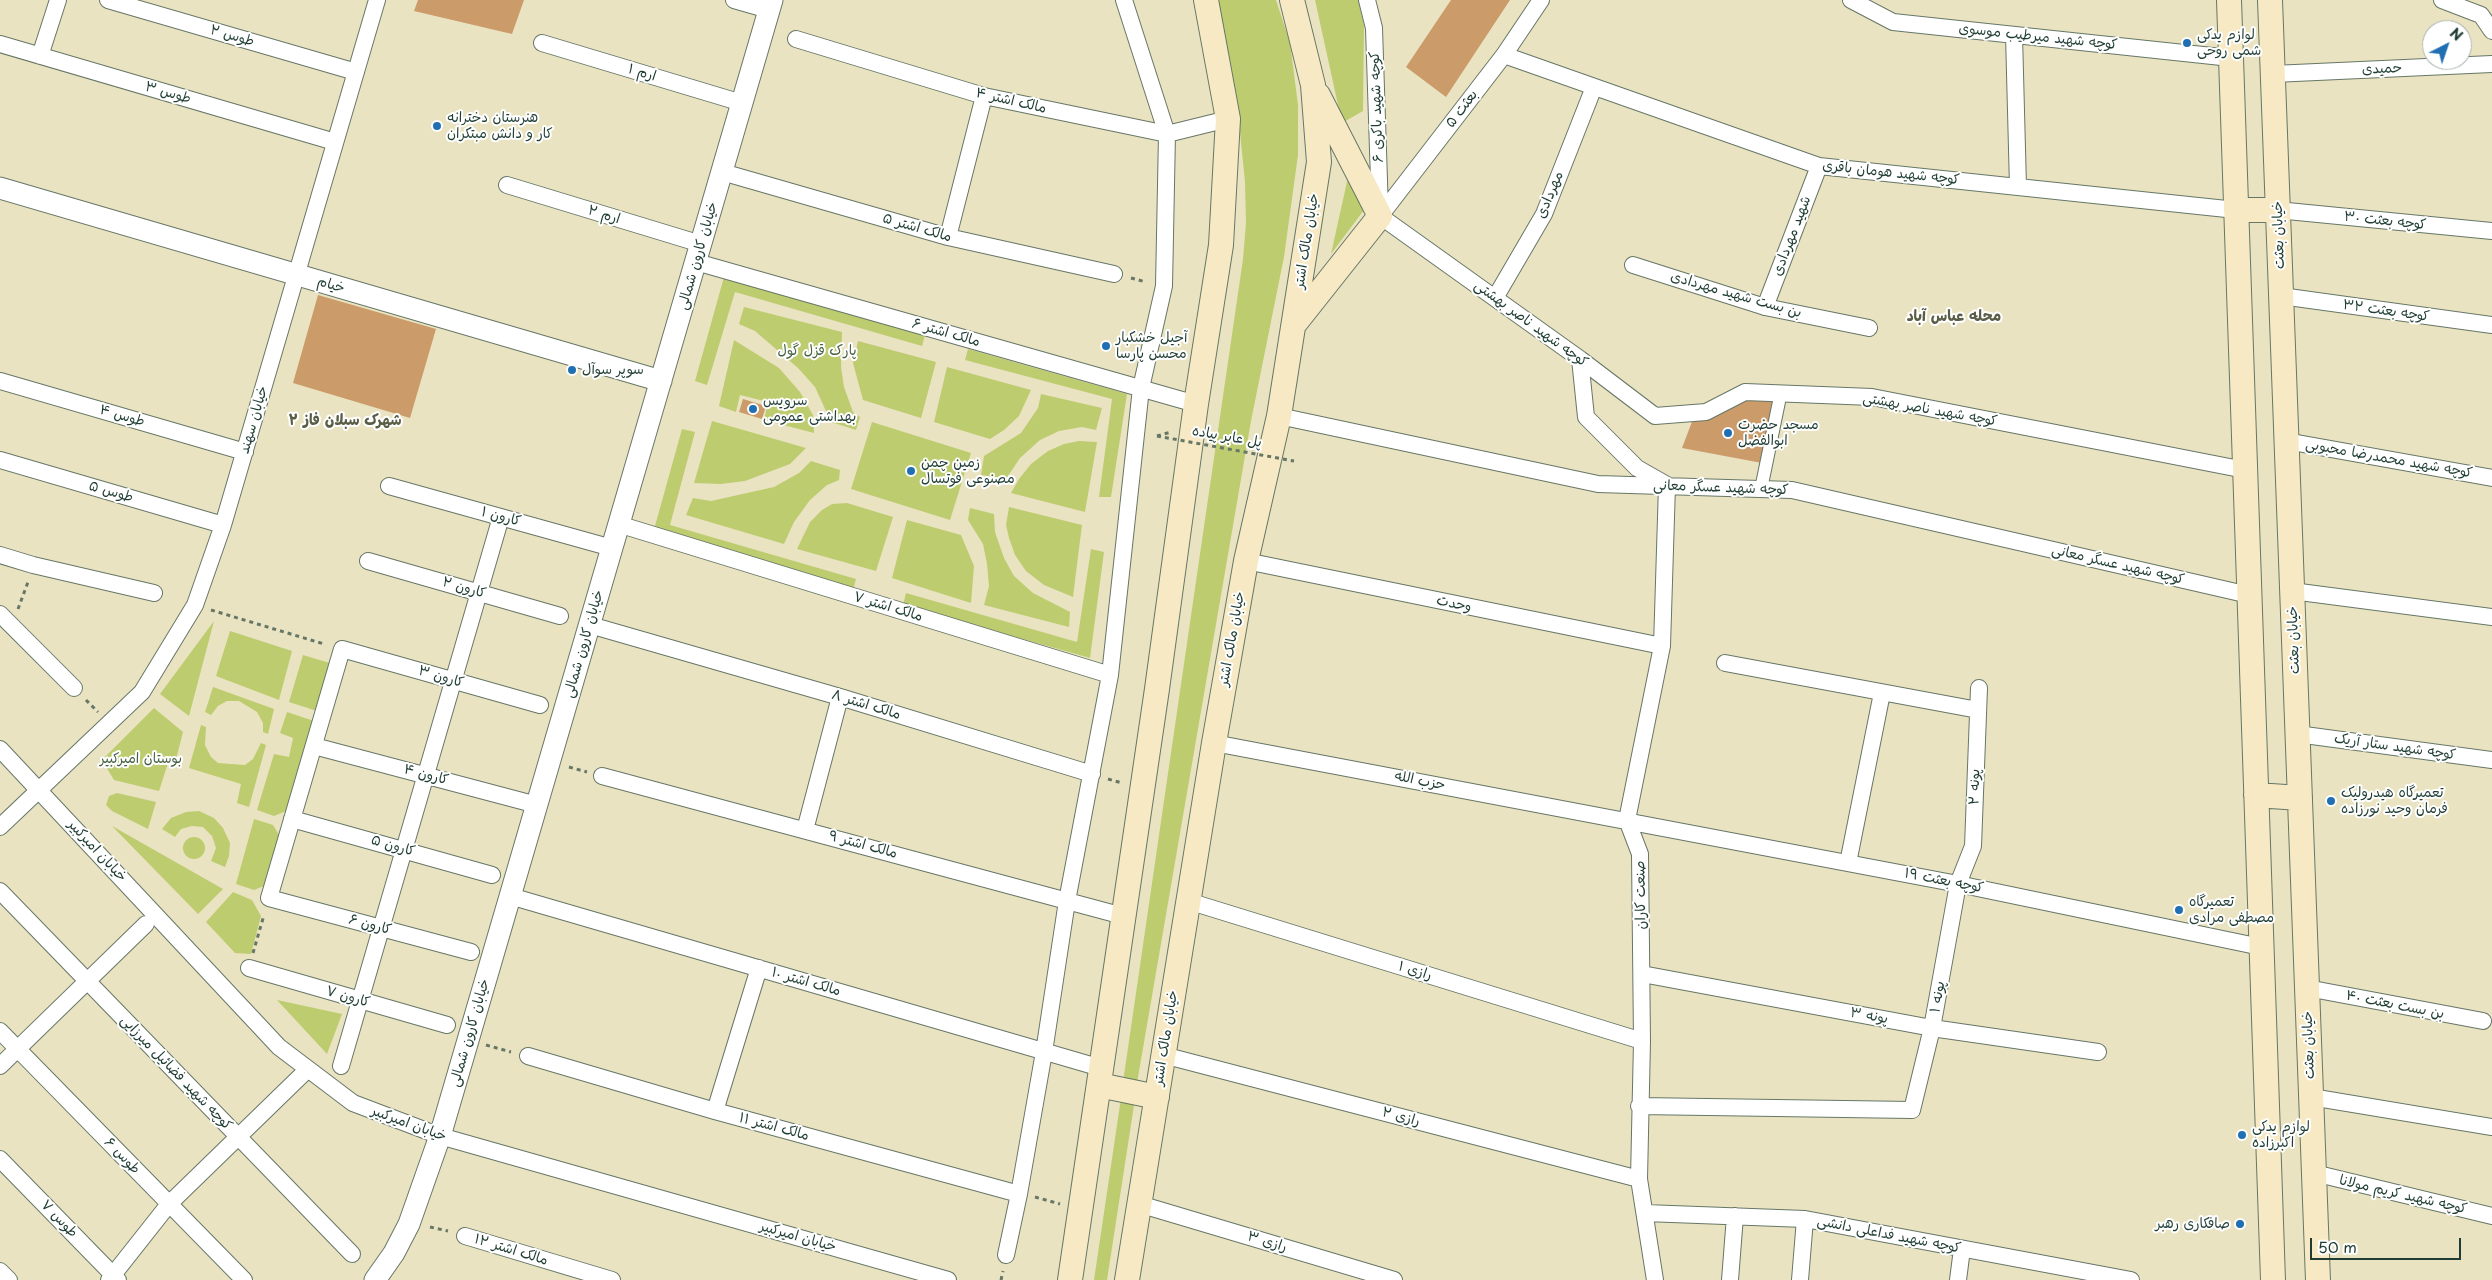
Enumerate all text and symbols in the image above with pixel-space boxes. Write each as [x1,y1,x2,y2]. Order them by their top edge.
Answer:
street label: کوچه شهید میرطیب موسوی [1958,20,2118,54]
north arrow [2422,20,2472,70]
street label: طوس ۲ [208,22,256,50]
text: N [2445,22,2468,46]
place label: لوازم یدکی شمی روحی [2197,27,2261,59]
marker: لوازم یدکی شمی روحی [2181,37,2193,49]
street label: کوچه شهید باکری ۶ [1367,51,1387,163]
street label: حمیدی [2362,60,2402,78]
street label: ارم ۱ [626,61,658,85]
street label: طوس ۳ [143,78,193,108]
street label: مالک اشتر ۴ [974,85,1048,117]
street label: بعثت ۵ [1442,87,1482,131]
place label: هنرستان دخترانه کار و دانش مبتکران [447,110,553,142]
marker: هنرستان دخترانه کار و دانش مبتکران [431,120,443,132]
street label: کوچه شهید هومان باقری [1821,157,1961,189]
street label: مهردادی [1533,169,1567,221]
street label: خیابان مالک اشتر [1291,192,1323,290]
street label: شهید مهردادی [1769,194,1815,278]
street label: خیابان کارون شمالی [675,200,721,312]
street label: خیابان بعثت [2269,201,2289,269]
street label: ارم ۲ [586,202,622,228]
street label: کوچه بعثت ۳۰ [2343,208,2427,234]
street label: مالک اشتر ۵ [880,210,954,246]
street label: بن بست شهید مهردادی [1669,268,1803,322]
street label: خیام [315,273,347,297]
street label: کوچه شهید ناصر بهشتی [1471,277,1591,371]
street label: کوچه بعثت ۳۲ [2342,297,2430,325]
district label: محله عباس آباد [1907,308,2001,326]
street label: مالک اشتر ۶ [910,315,982,351]
place label: آجیل خشکبار محسن پارسا [1116,330,1187,362]
marker: آجیل خشکبار محسن پارسا [1100,340,1112,352]
park label: پارک قزل گول [777,343,857,359]
place label: سوپر سوآل [582,362,644,378]
marker: سوپر سوآل [566,364,578,376]
street label: خیابان سهند [236,384,272,456]
street label: کوچه شهید ناصر بهشتی [1861,390,1999,430]
place label: سرویس بهداشتی عمومی [763,393,856,426]
street label: طوس ۴ [97,402,147,430]
marker: سرویس بهداشتی عمومی [747,403,759,415]
district label: شهرک سبلان فاز ۲ [288,412,402,430]
place label: مسجد حضرت ابوالفضل [1738,417,1819,450]
street label: پل عابر پیاده [1191,423,1263,451]
marker: مسجد حضرت ابوالفضل [1722,427,1734,439]
street label: کوچه شهید محمدرضا محبوبی [2304,436,2474,482]
place label: زمین چمن مصنوعی فوتسال [921,455,1015,488]
marker: زمین چمن مصنوعی فوتسال [905,465,917,477]
street label: کوچه شهید عسگر معانی [1653,477,1789,499]
street label: طوس ۵ [87,478,135,506]
street label: کارون ۱ [479,504,523,530]
street label: کوچه شهید عسگر معانی [2050,542,2186,588]
street label: کارون ۲ [440,574,488,602]
street label: خیابان کارون شمالی [561,588,607,700]
street label: مالک اشتر ۷ [851,589,925,625]
street label: خیابان مالک اشتر [1215,590,1249,688]
street label: وحدت [1435,592,1473,616]
street label: خیابان بعثت [2284,606,2304,674]
street label: کارون ۳ [416,662,466,692]
street label: مالک اشتر ۸ [829,687,903,723]
street label: کوچه شهید ستار آریک [2333,730,2457,764]
park label: بوستان امیرکبیر [100,751,182,767]
street label: کارون ۴ [402,761,450,789]
street label: حزب الله [1393,768,1447,794]
street label: پونه ۲ [1966,769,1984,805]
place label: تعمیرگاه هیدرولیک فرمان وحید نورزاده [2341,785,2448,818]
marker: تعمیرگاه هیدرولیک فرمان وحید نورزاده [2325,795,2337,807]
street label: خیابان امیرکبیر [64,817,130,885]
street label: مالک اشتر ۹ [827,828,899,862]
street label: کارون ۵ [369,832,417,860]
street label: صنعت کاران [1632,860,1650,930]
street label: کوچه بعثت ۱۹ [1903,865,1985,897]
place label: تعمیرگاه مصطفی مرادی [2189,894,2274,926]
marker: تعمیرگاه مصطفی مرادی [2173,904,2185,916]
street label: کارون ۶ [347,911,393,939]
street label: رازی ۱ [1396,958,1434,984]
street label: مالک اشتر ۱۰ [769,964,843,1000]
street label: خیابان کارون شمالی [447,977,493,1089]
street label: پونه ۱ [1927,980,1949,1014]
street label: کارون ۷ [324,983,372,1011]
street label: بن بست بعثت ۴۰ [2344,987,2446,1023]
street label: خیابان مالک اشتر [1150,989,1182,1087]
street label: پونه ۳ [1849,1004,1889,1028]
street label: خیابان بعثت [2299,1011,2319,1079]
street label: کوچه شهید فضائیل میرزایی [117,1012,235,1134]
street label: خیابان امیرکبیر [369,1103,449,1145]
street label: رازی ۲ [1380,1104,1422,1130]
street label: مالک اشتر ۱۱ [737,1110,811,1144]
place label: لوازم یدکی اکبرزاده [2252,1119,2310,1152]
marker: لوازم یدکی اکبرزاده [2236,1129,2248,1141]
street label: طوس ۶ [101,1134,143,1178]
street label: کوچه شهید کریم مولانا [2337,1172,2469,1218]
street label: طوس ۷ [37,1197,81,1241]
street label: کوچه شهید فداعلی دانشی [1816,1213,1962,1257]
place label: صافکاری رهبر [2155,1216,2230,1232]
street label: خیابان امیرکبیر [758,1218,838,1256]
marker: صافکاری رهبر [2234,1218,2246,1230]
street label: رازی ۳ [1245,1228,1289,1256]
scale bar [2312,1228,2463,1260]
street label: مالک اشتر ۱۲ [472,1231,550,1269]
text: 50 m [2318,1235,2357,1258]

